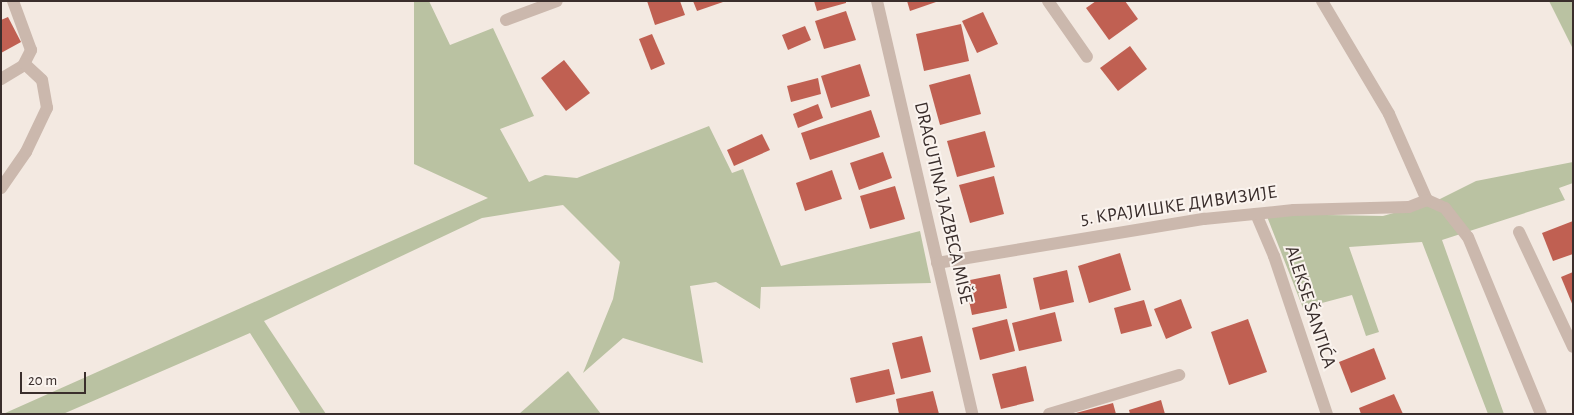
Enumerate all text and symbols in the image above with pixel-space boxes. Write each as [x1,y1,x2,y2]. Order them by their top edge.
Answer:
street label: DRAGUTINA JAZBECA MIŠE [909,100,977,306]
street label: 5. КРАЈИШКЕ ДИВИЗИЈЕ [1079,181,1279,231]
street label: ALEKSE ŠANTIĆA [1279,243,1341,371]
scale bar [22,362,89,394]
text: 20 m [28,373,57,388]

